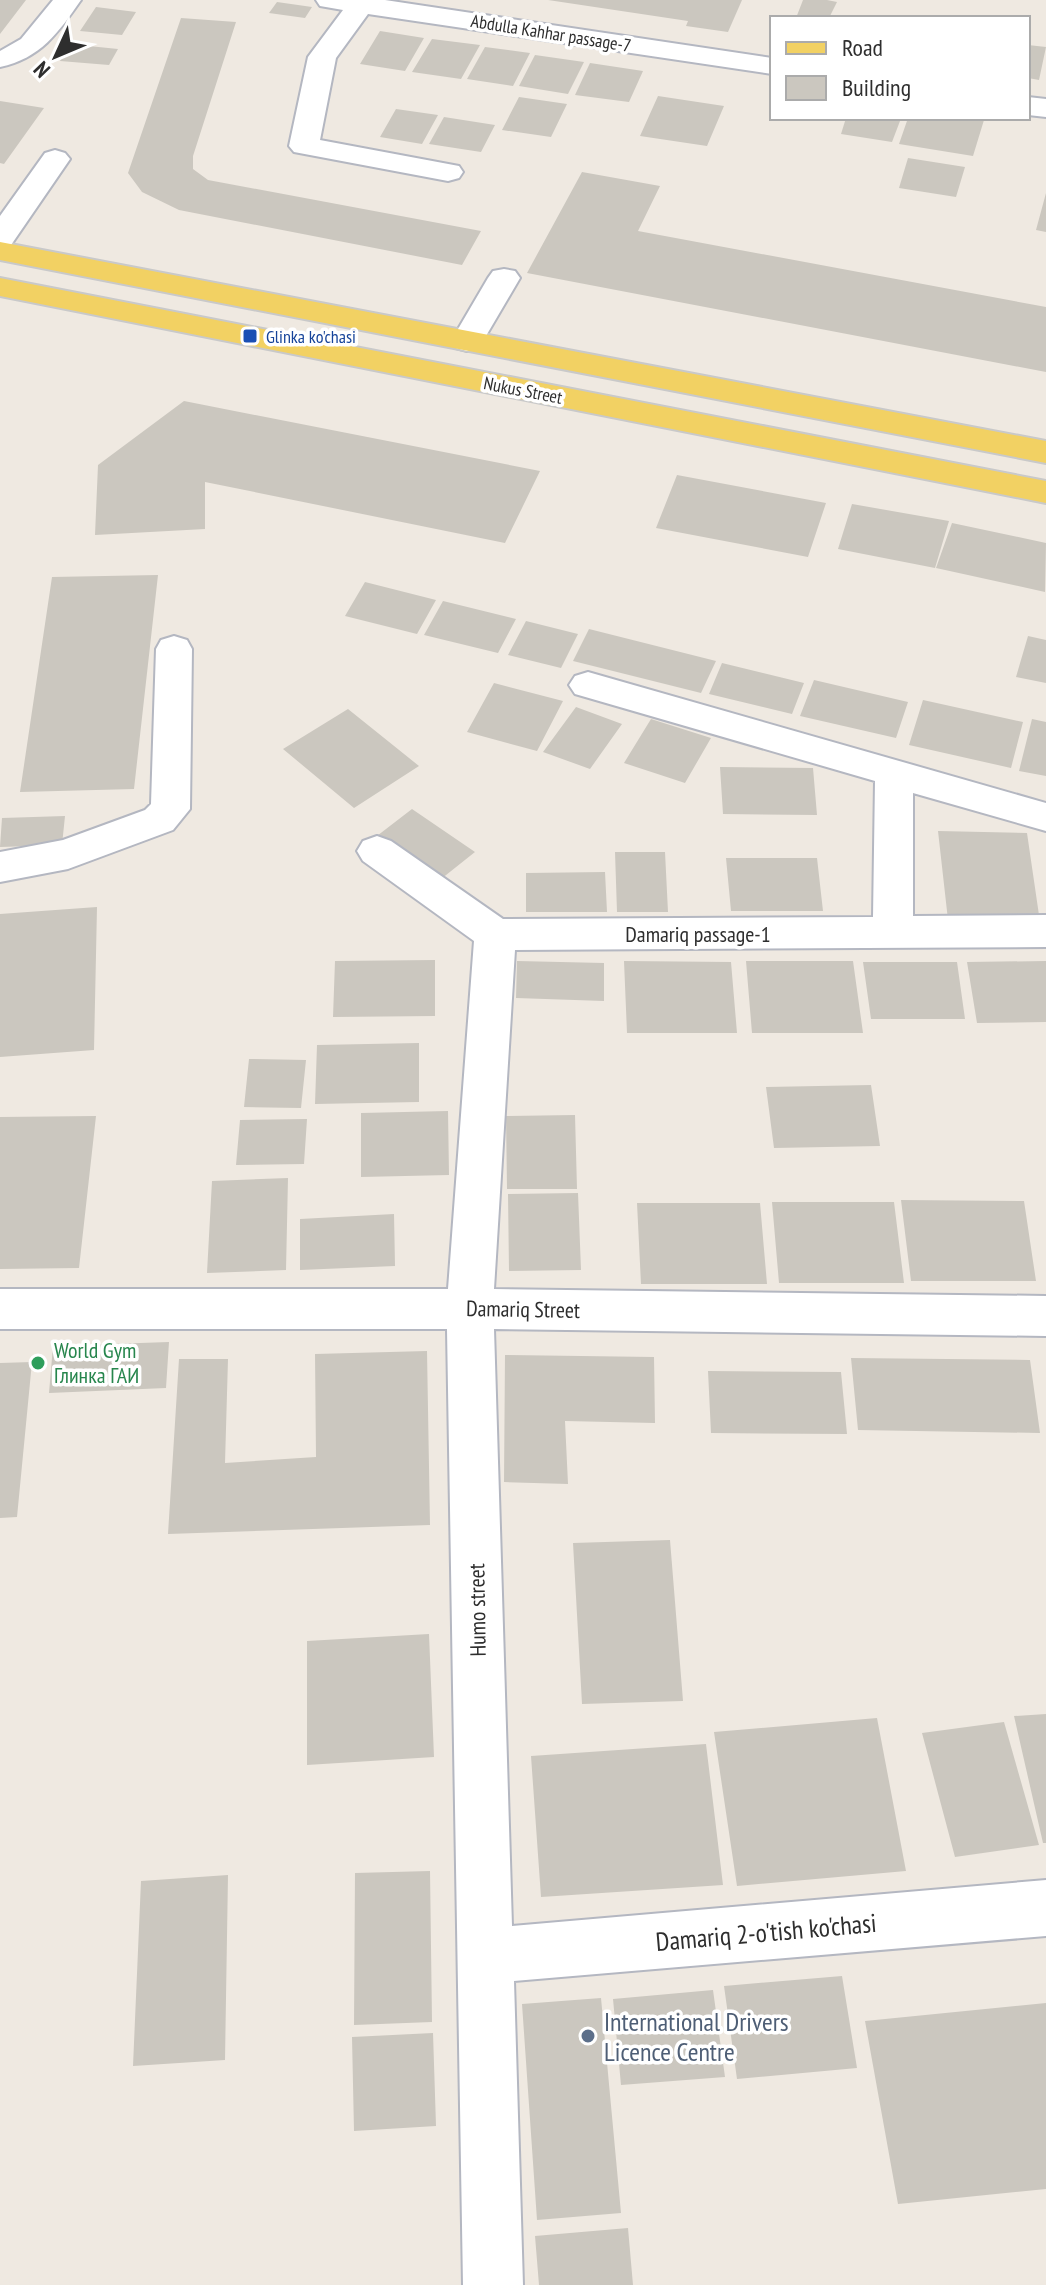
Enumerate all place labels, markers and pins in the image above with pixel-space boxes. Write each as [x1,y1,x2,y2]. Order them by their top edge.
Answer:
place label: Glinka ko'chasi [266,325,356,348]
marker: Glinka ko'chasi [241,327,259,345]
place label: World Gym Глинка ГАИ [54,1336,139,1389]
marker: World Gym Глинка ГАИ [29,1354,47,1372]
place label: International Drivers Licence Centre [604,2005,789,2068]
marker: International Drivers Licence Centre [579,2027,597,2045]

